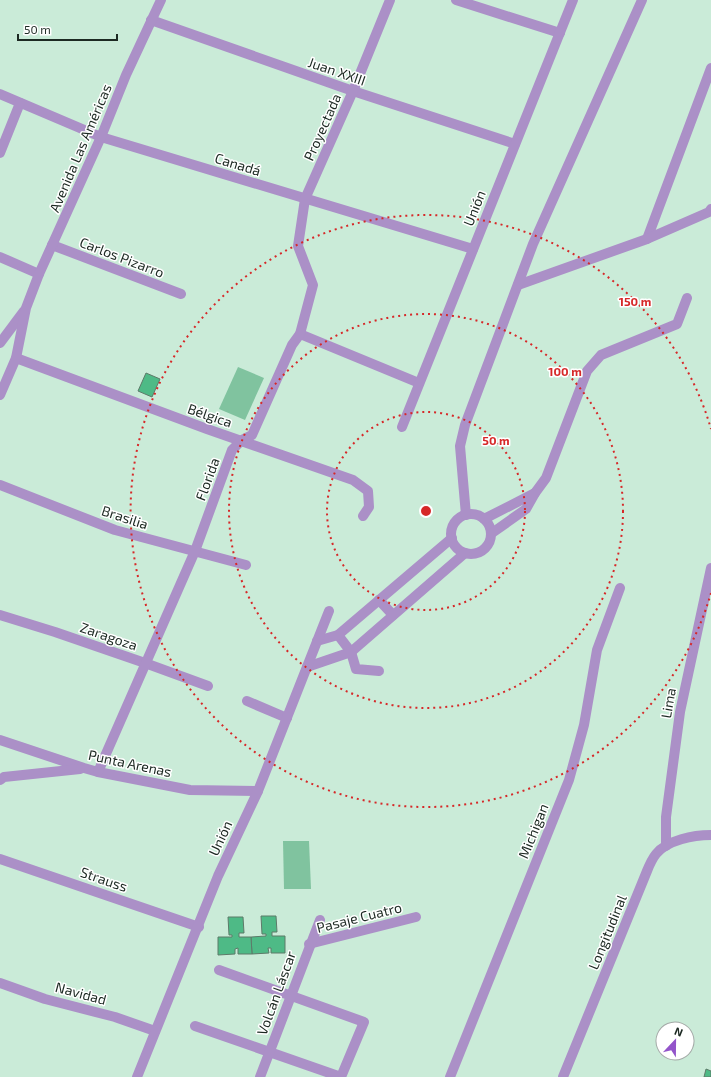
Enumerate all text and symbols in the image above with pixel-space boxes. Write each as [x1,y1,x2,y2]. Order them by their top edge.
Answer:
scale bar [18,16,117,42]
text: 50 m [24,22,51,36]
street label: Juan XXIII [306,53,368,89]
street label: Avenida Las Américas [45,81,115,215]
street label: Proyectada [300,91,344,163]
street label: Canadá [213,149,263,179]
street label: Unión [459,188,489,228]
street label: Carlos Pizarro [77,233,167,281]
text: 150 m [619,294,651,308]
text: 100 m [548,364,582,378]
street label: Bélgica [185,399,235,431]
text: 50 m [482,433,510,447]
street label: Florida [191,455,223,503]
street label: Brasilia [100,502,150,532]
centre of rings [419,504,433,518]
street label: Zaragoza [78,618,140,654]
street label: Lima [657,686,679,720]
street label: Punta Arenas [87,746,173,780]
street label: Michigan [514,801,552,861]
street label: Unión [204,818,236,858]
street label: Strauss [78,863,130,895]
street label: Longitudinal [584,891,630,972]
street label: Pasaje Cuatro [315,898,403,936]
street label: Volcán Láscar [253,948,299,1037]
street label: Navidad [54,978,108,1008]
north arrow [655,1021,695,1061]
text: N [673,1024,685,1039]

